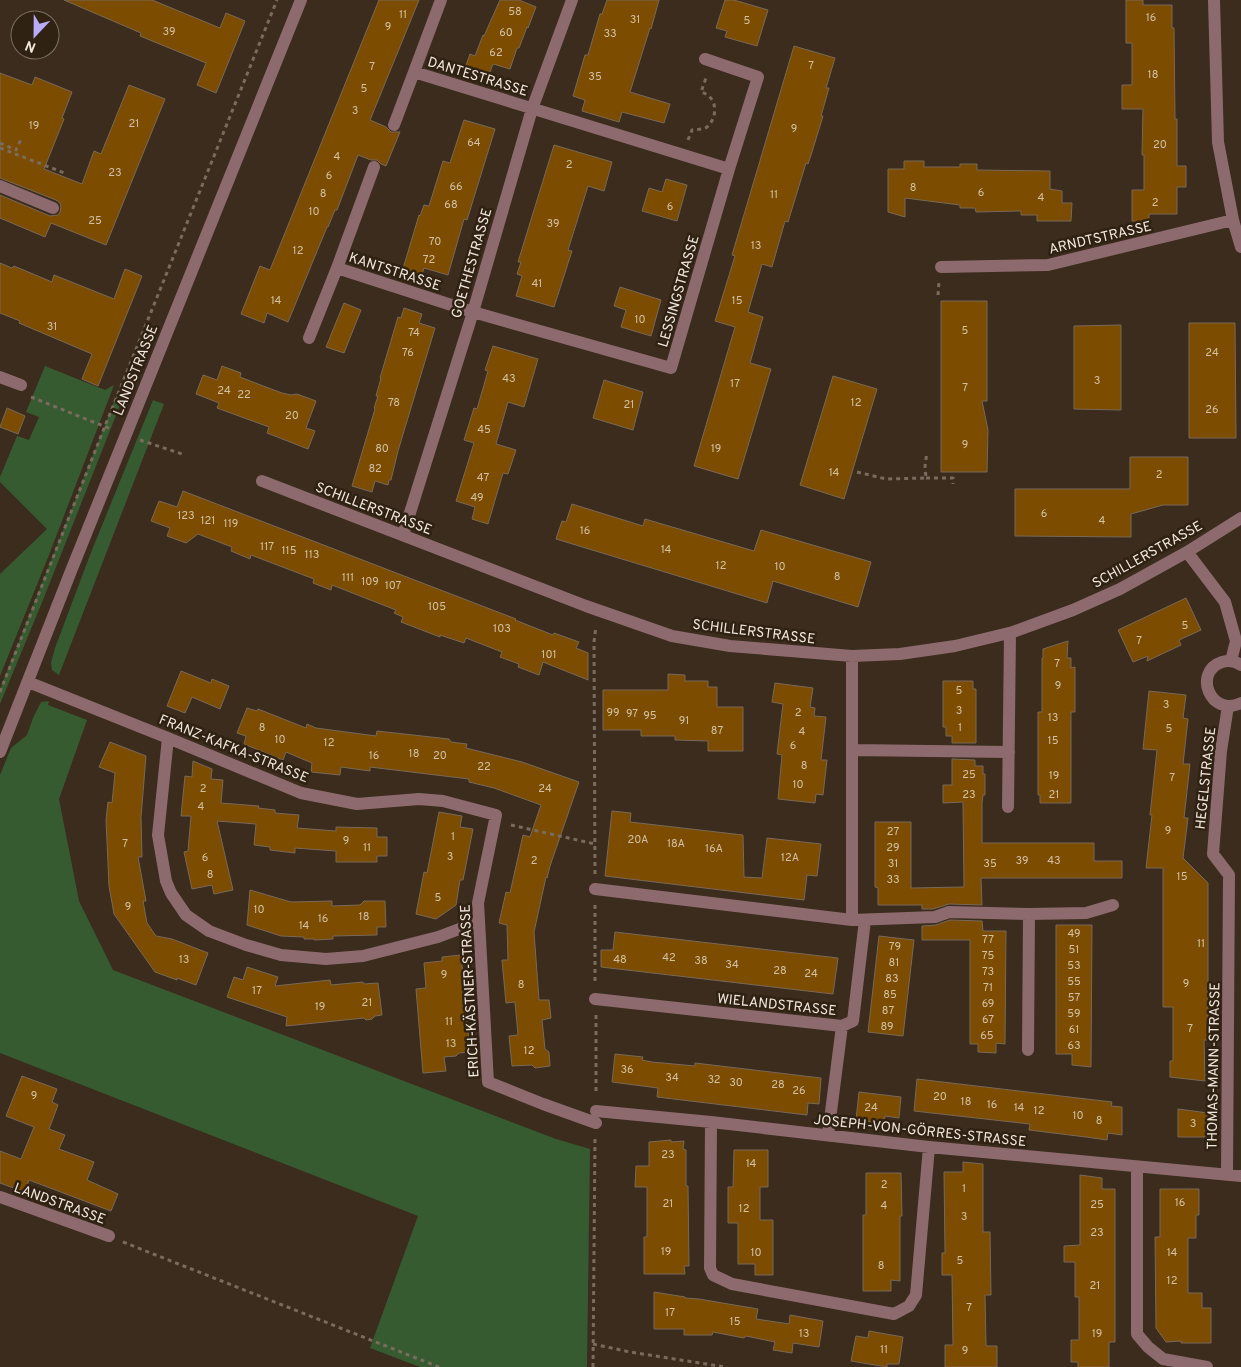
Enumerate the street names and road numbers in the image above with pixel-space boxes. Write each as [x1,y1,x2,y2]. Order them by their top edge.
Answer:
street label: DANTESTRASSE [425,54,530,101]
street label: GOETHESTRASSE [449,206,496,320]
street label: ARNDTSTRASSE [1047,218,1153,259]
street label: LESSINGSTRASSE [655,233,704,349]
street label: KANTSTRASSE [346,250,443,295]
street label: LANDSTRASSE [110,323,162,418]
street label: SCHILLERSTRASSE [313,479,434,539]
street label: SCHILLERSTRASSE [1090,518,1206,593]
street label: SCHILLERSTRASSE [691,617,816,648]
street label: FRANZ-KAFKA-STRASSE [156,712,311,787]
street label: HEGELSTRASSE [1193,726,1220,830]
street label: ERICH-KÄSTNER-STRASSE [456,904,484,1078]
street label: THOMAS-MANN-STRASSE [1205,982,1224,1150]
street label: WIELANDSTRASSE [716,991,837,1020]
street label: JOSEPH-VON-GÖRRES-STRASSE [813,1111,1027,1151]
street label: LANDSTRASSE [11,1180,108,1229]

